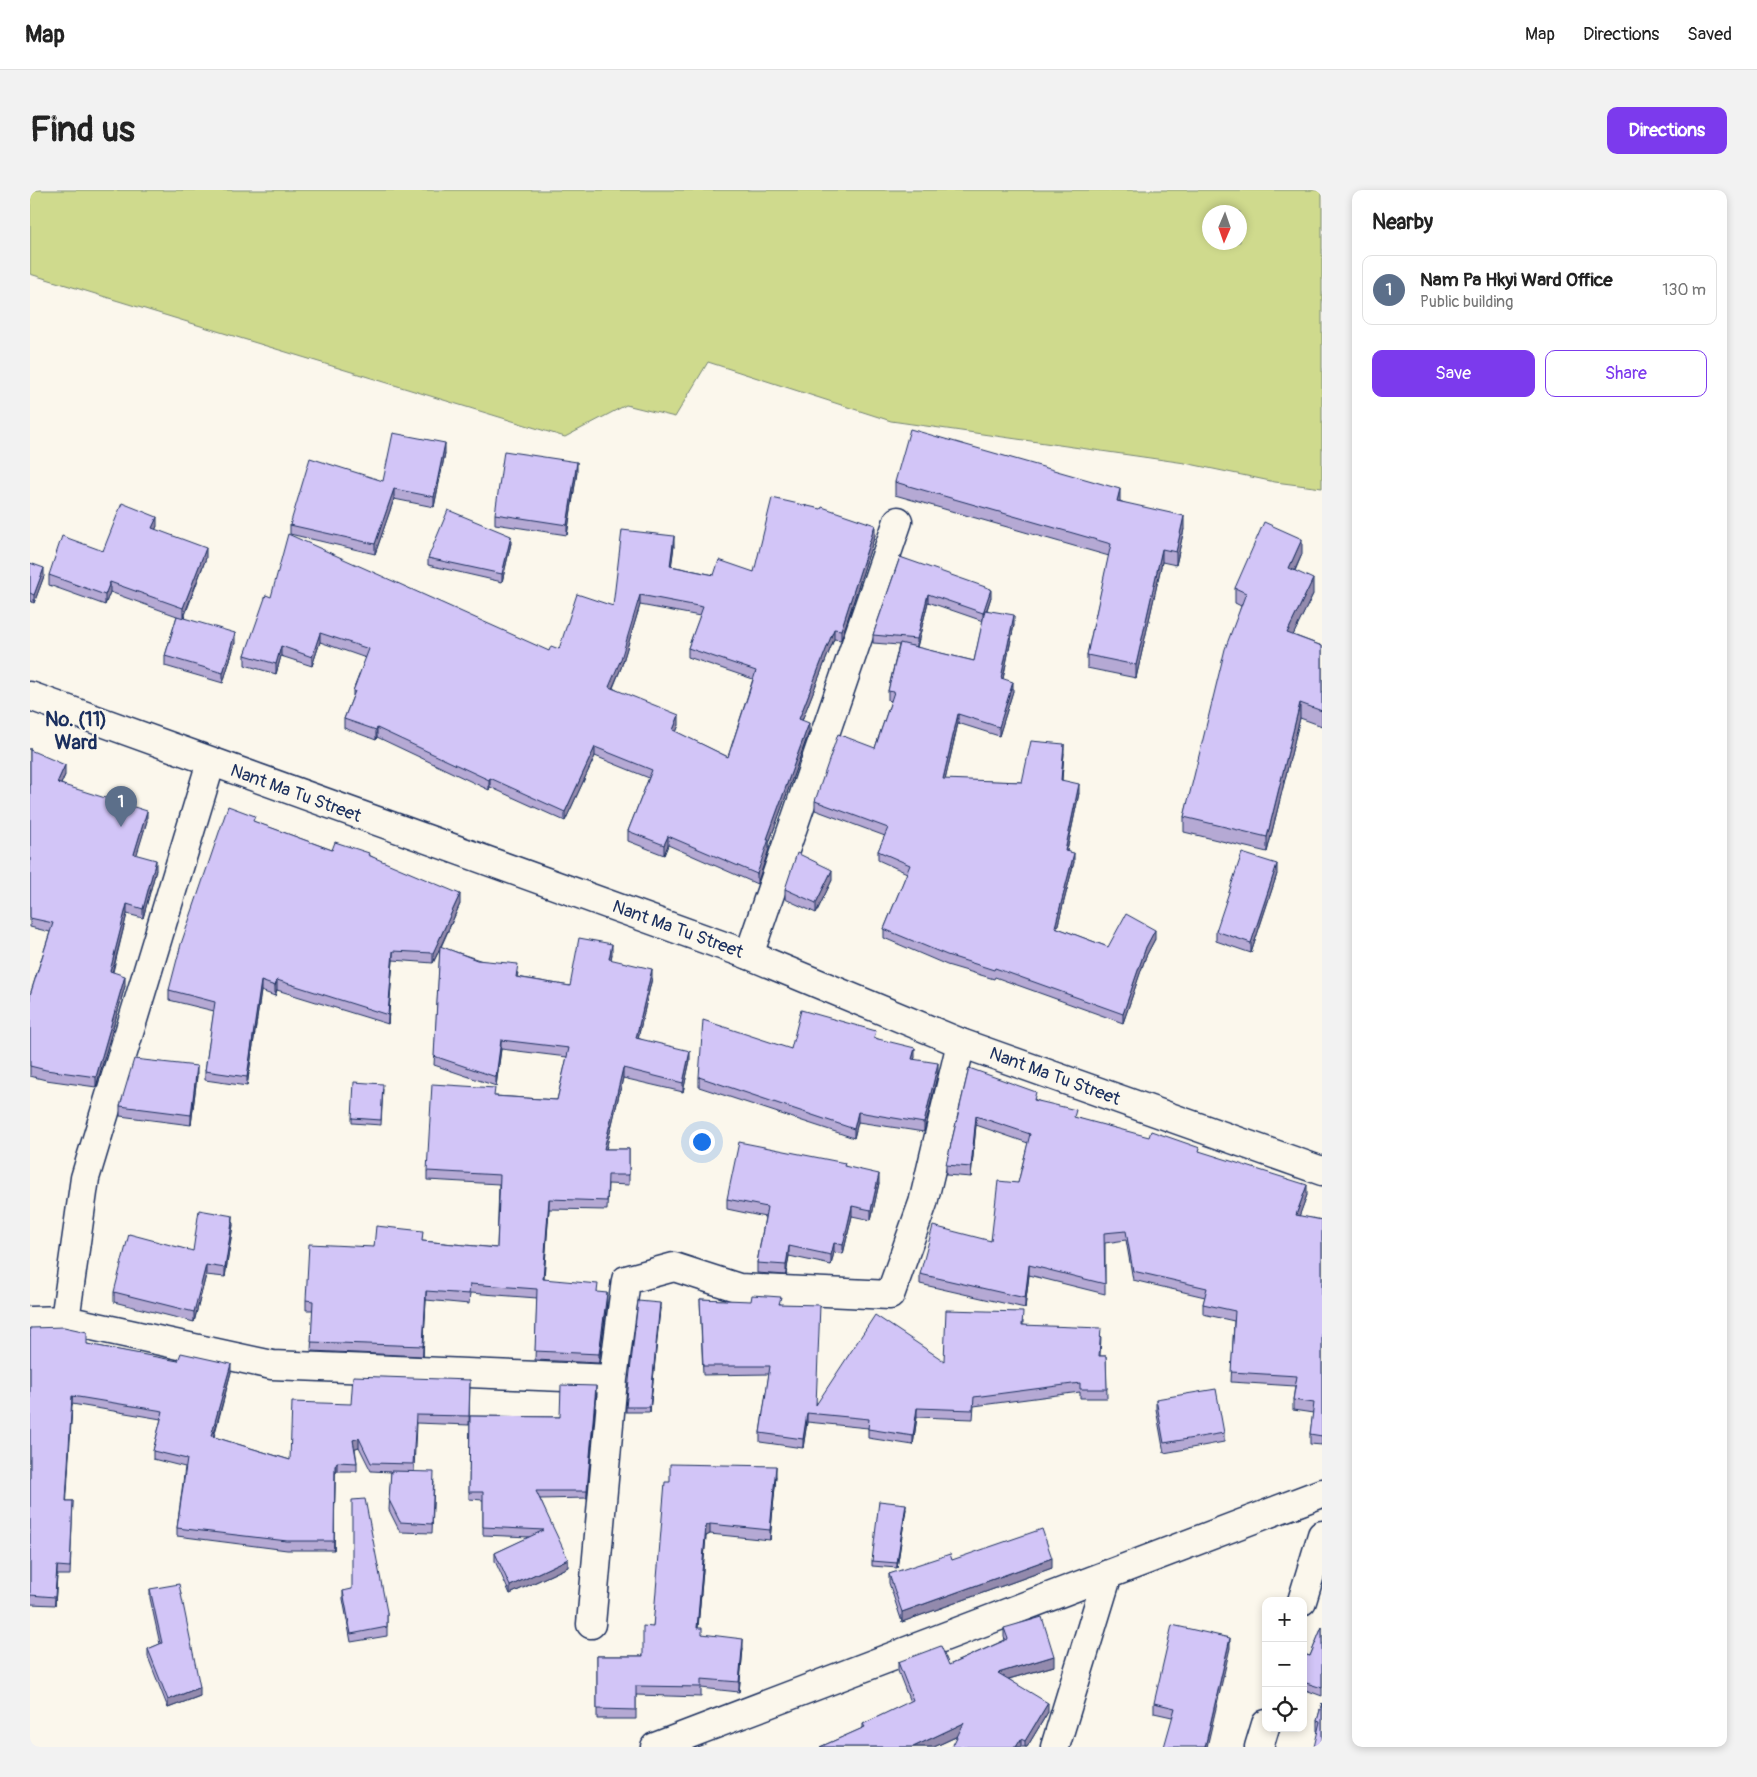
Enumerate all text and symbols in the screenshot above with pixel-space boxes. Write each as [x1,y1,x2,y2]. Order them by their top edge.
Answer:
text: Map [25,20,65,49]
text: Map [1525,23,1555,46]
text: Directions [1583,23,1659,46]
text: Saved [1687,23,1732,46]
button: Directions [1607,107,1727,154]
text: Find us [30,108,135,152]
north arrow [1202,205,1247,250]
text: Nearby [1372,209,1433,236]
text: Nam Pa Hkyi Ward Office [1420,268,1613,292]
text: 1 [1386,280,1392,300]
text: 130 m [1662,280,1706,300]
text: Public building [1420,292,1513,312]
button: Save [1372,350,1535,397]
button: Share [1545,350,1707,397]
district label: No. (11) Ward [45,707,107,755]
street label: Nant Ma Tu Street [227,759,365,828]
pin: 1 [105,786,137,827]
street label: Nant Ma Tu Street [609,895,747,964]
street label: Nant Ma Tu Street [986,1042,1124,1111]
your location [689,1129,715,1155]
map controls [1262,1597,1307,1732]
button: + [1262,1597,1307,1642]
button: − [1262,1642,1307,1687]
button: locate [1262,1687,1307,1732]

